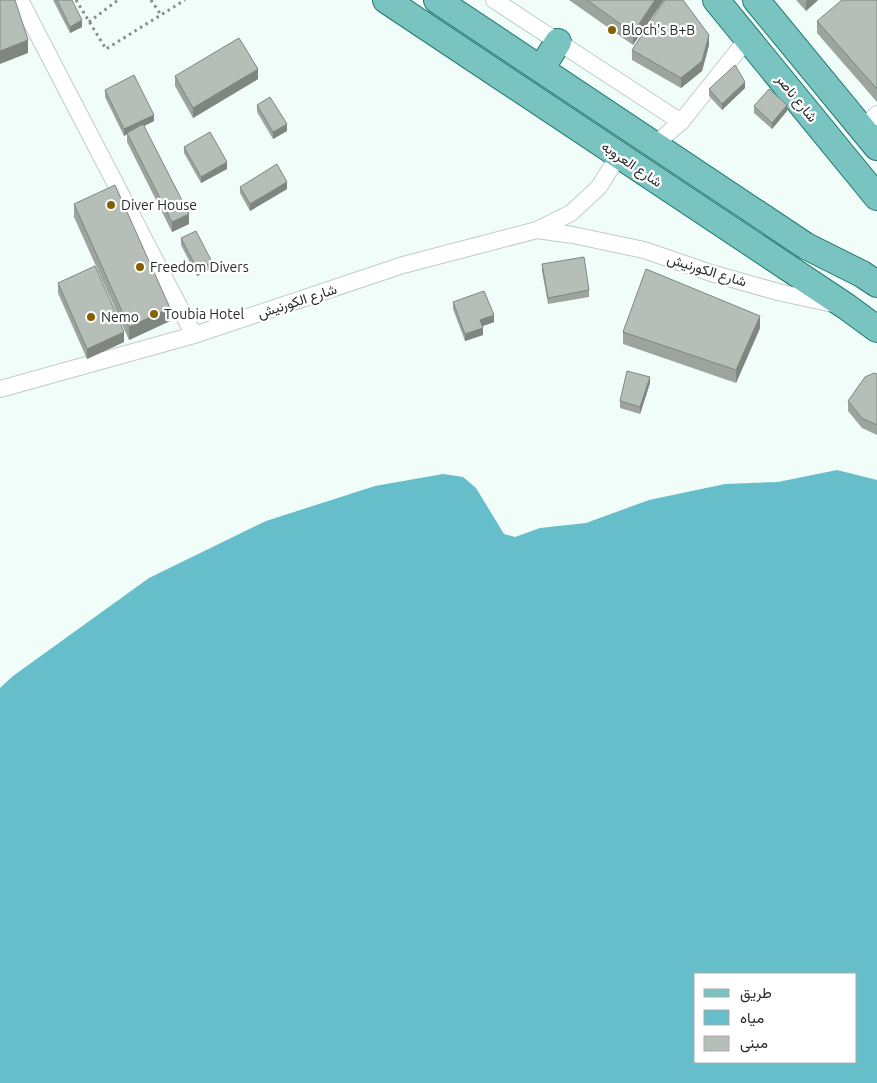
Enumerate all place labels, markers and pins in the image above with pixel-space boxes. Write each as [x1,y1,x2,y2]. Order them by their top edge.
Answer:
place label: Bloch's B+B [622,22,695,38]
marker: Bloch's B+B [606,24,618,36]
place label: Diver House [121,197,197,213]
marker: Diver House [105,199,117,211]
place label: Freedom Divers [150,259,249,275]
marker: Freedom Divers [134,261,146,273]
place label: Toubia Hotel [164,306,244,322]
marker: Toubia Hotel [148,308,160,320]
place label: Nemo [101,309,139,325]
marker: Nemo [85,311,97,323]

